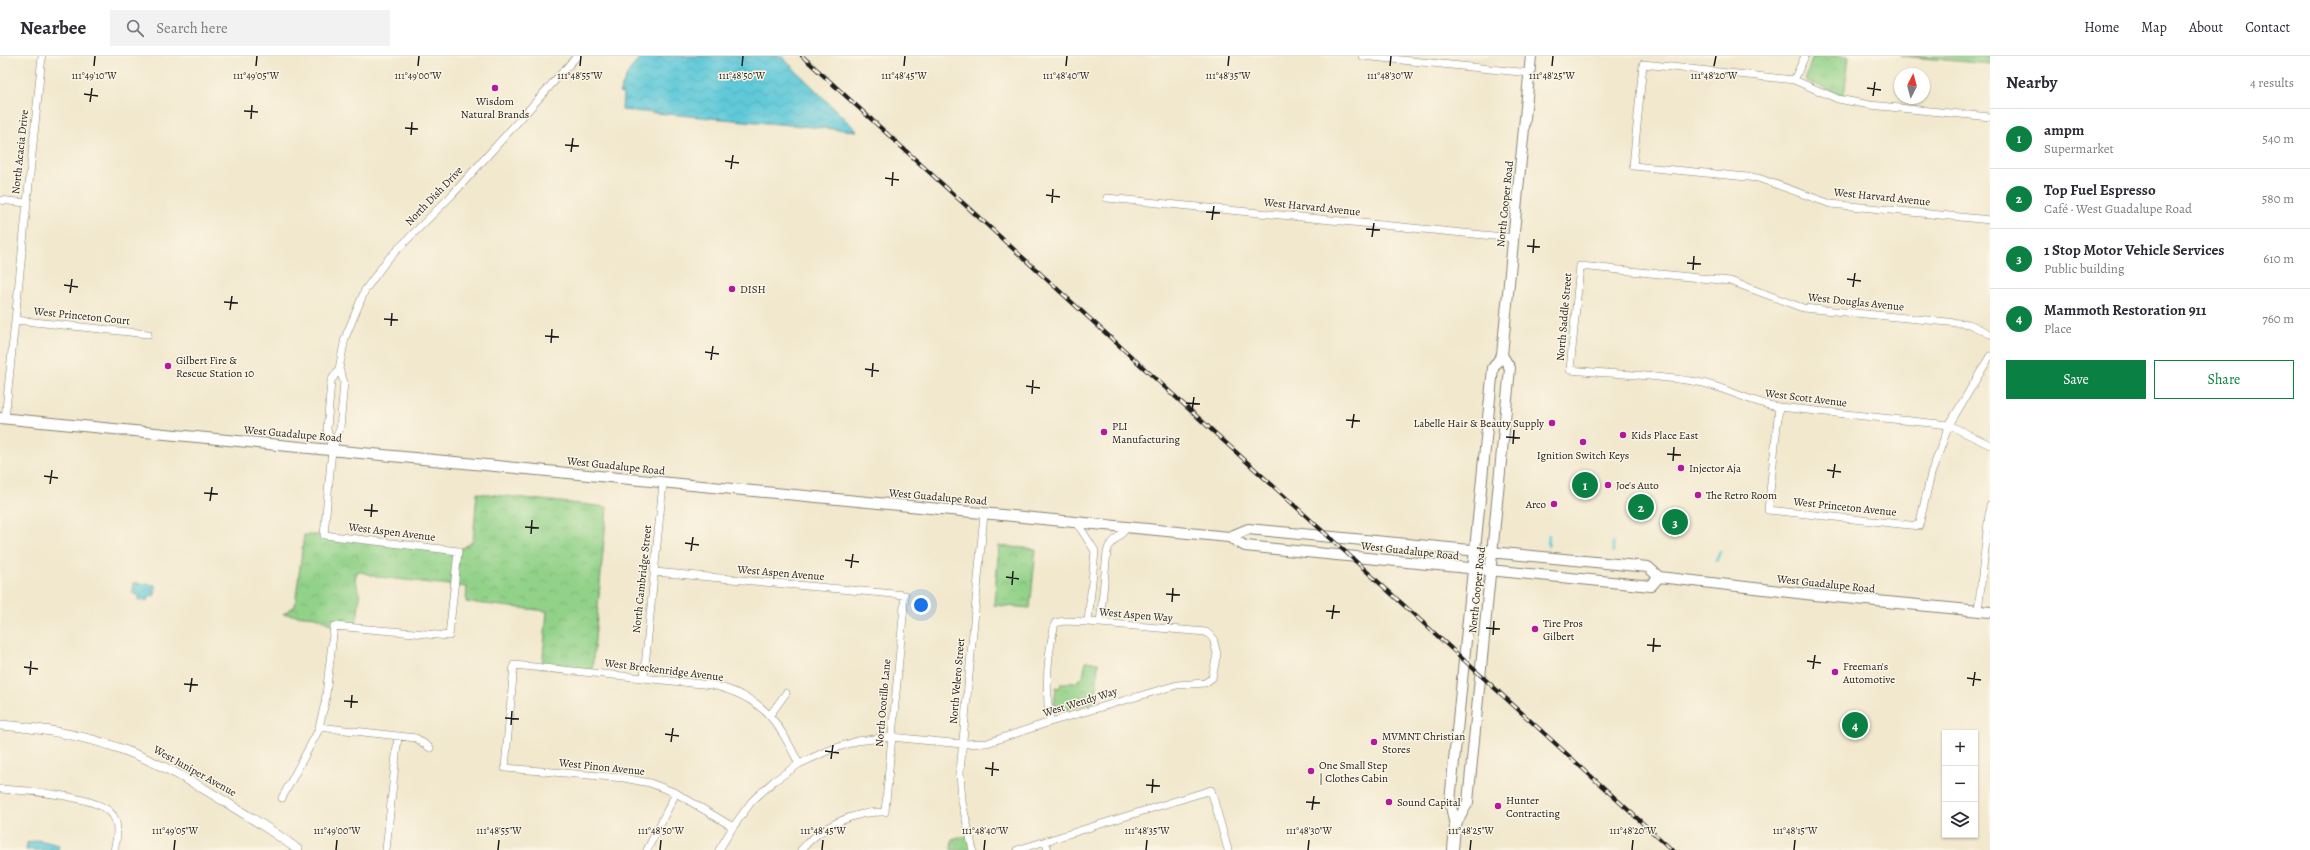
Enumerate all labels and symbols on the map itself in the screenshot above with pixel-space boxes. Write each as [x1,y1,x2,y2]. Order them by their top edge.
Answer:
north arrow [1894,68,1930,104]
text: 111°49'10"W [71,69,117,82]
text: 111°49'05"W [233,69,280,82]
text: 111°49'00"W [394,69,442,82]
text: 111°48'55"W [557,69,603,82]
text: 111°48'50"W [719,69,766,82]
text: 111°48'45"W [881,69,927,82]
text: 111°48'40"W [1043,69,1090,82]
text: 111°48'35"W [1205,69,1251,82]
text: 111°48'30"W [1367,69,1414,82]
text: 111°48'25"W [1529,69,1576,82]
text: 111°48'20"W [1691,69,1738,82]
marker: Wisdom Natural Brands [490,83,500,93]
place label: Wisdom Natural Brands [461,94,529,122]
street label: North Acacia Drive [8,109,32,195]
street label: North Cooper Road [1493,160,1517,248]
street label: North Dish Drive [402,163,466,229]
street label: West Harvard Avenue [1832,184,1931,210]
street label: West Harvard Avenue [1262,194,1361,220]
street label: North Saddle Street [1553,272,1575,362]
place label: DISH [740,282,766,297]
marker: DISH [727,284,737,294]
street label: West Douglas Avenue [1806,289,1905,315]
street label: West Princeton Court [32,303,131,329]
place label: Gilbert Fire & Rescue Station 10 [176,353,254,381]
marker: Gilbert Fire & Rescue Station 10 [163,361,173,371]
street label: West Scott Avenue [1763,385,1848,410]
place label: Labelle Hair & Beauty Supply [1414,416,1544,431]
marker: Labelle Hair & Beauty Supply [1547,418,1557,428]
place label: PLI Manufacturing [1112,419,1181,447]
street label: West Guadalupe Road [242,422,343,446]
marker: PLI Manufacturing [1099,427,1109,437]
place label: Kids Place East [1631,428,1699,443]
marker: Kids Place East [1618,430,1628,440]
marker: Ignition Switch Keys [1578,437,1588,447]
place label: Ignition Switch Keys [1537,448,1629,463]
street label: West Guadalupe Road [565,453,666,479]
place label: Injector Aja [1689,461,1742,476]
marker: Injector Aja [1676,463,1686,473]
pin: 1 [1572,470,1598,500]
place label: Joe's Auto [1616,478,1659,493]
marker: Joe's Auto [1603,480,1613,490]
street label: West Guadalupe Road [887,485,988,509]
place label: The Retro Room [1706,488,1777,503]
marker: The Retro Room [1693,490,1703,500]
pin: 2 [1628,492,1654,522]
street label: West Princeton Avenue [1792,494,1897,520]
place label: Arco [1525,497,1547,512]
marker: Arco [1549,499,1559,509]
pin: 3 [1662,507,1688,537]
street label: West Aspen Avenue [347,519,436,545]
street label: North Cambridge Street [629,524,655,634]
street label: West Guadalupe Road [1359,538,1460,564]
street label: North Cooper Road [1465,546,1489,634]
street label: West Aspen Avenue [736,562,825,584]
street label: West Guadalupe Road [1775,571,1876,597]
your location [911,595,931,615]
street label: West Aspen Way [1098,604,1173,626]
place label: Tire Pros Gilbert [1543,616,1583,644]
marker: Tire Pros Gilbert [1530,624,1540,634]
street label: North Velero Street [946,637,968,725]
street label: West Breckenridge Avenue [603,655,724,685]
street label: North Ocotillo Lane [872,658,894,748]
place label: Freeman's Automotive [1842,659,1895,687]
marker: Freeman's Automotive [1830,667,1840,677]
street label: West Wendy Way [1040,684,1119,721]
pin: 4 [1842,710,1868,740]
place label: MVMNT Christian Stores [1382,729,1465,757]
marker: MVMNT Christian Stores [1369,737,1379,747]
street label: West Juniper Avenue [150,741,239,800]
street label: West Pinon Avenue [557,755,646,779]
place label: One Small Step | Clothes Cabin [1319,758,1388,786]
marker: One Small Step | Clothes Cabin [1306,766,1316,776]
place label: Hunter Contracting [1506,793,1560,821]
place label: Sound Capital [1397,795,1461,810]
marker: Sound Capital [1384,797,1394,807]
marker: Hunter Contracting [1493,801,1503,811]
text: 111°49'05"W [152,824,199,837]
text: 111°49'00"W [313,824,361,837]
text: 111°48'55"W [476,824,522,837]
text: 111°48'50"W [638,824,685,837]
text: 111°48'45"W [800,824,846,837]
text: 111°48'40"W [962,824,1009,837]
text: 111°48'35"W [1124,824,1170,837]
text: 111°48'30"W [1286,824,1333,837]
text: 111°48'25"W [1448,824,1495,837]
text: 111°48'20"W [1610,824,1657,837]
text: 111°48'15"W [1773,824,1818,837]

